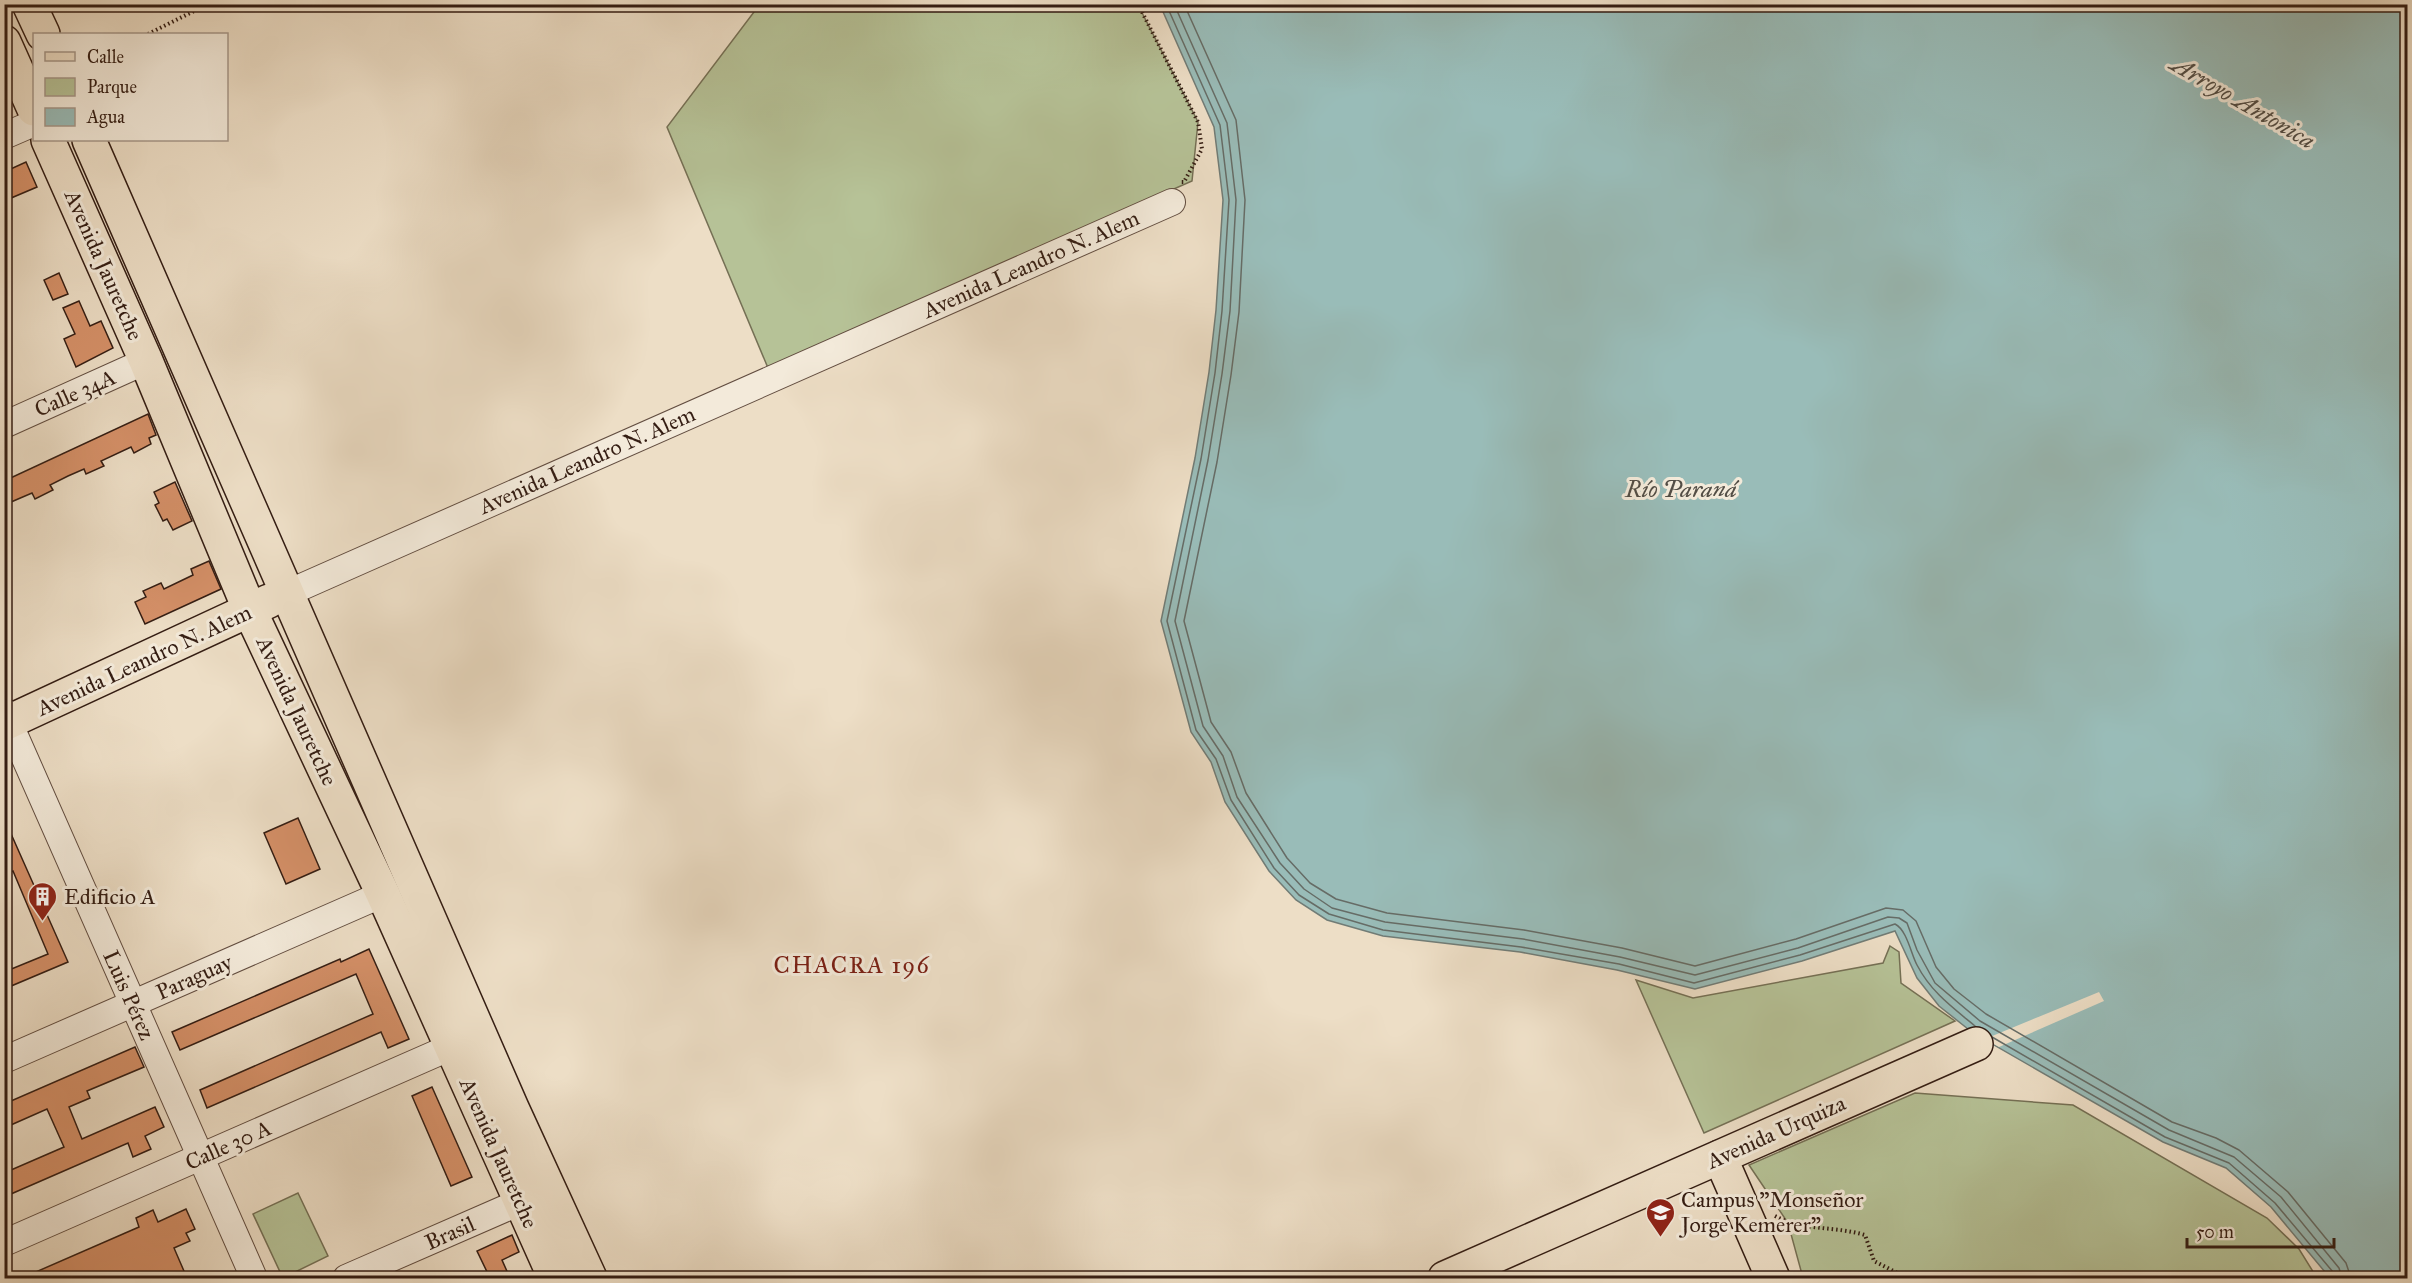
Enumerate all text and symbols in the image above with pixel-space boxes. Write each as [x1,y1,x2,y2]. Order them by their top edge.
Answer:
legend [33,33,228,141]
text: Calle [87,46,124,68]
water label: Arroyo Antonica [2163,47,2321,155]
text: Parque [87,76,137,99]
text: Agua [86,106,125,129]
street label: Avenida Jauretche [58,185,149,344]
street label: Avenida Leandro N. Alem [918,204,1144,324]
street label: Calle 34A [30,363,120,423]
street label: Avenida Leandro N. Alem [474,400,700,520]
water label: Río Paraná [1624,474,1740,504]
street label: Avenida Leandro N. Alem [31,598,256,722]
street label: Avenida Jauretche [250,631,343,790]
building icon: Edificio A [27,880,59,922]
place label: Edificio A [64,883,156,910]
street label: Luis Pérez [97,946,161,1044]
street label: Paraguay [152,948,237,1006]
district label: CHACRA 196 [774,950,930,980]
street label: Avenida Jauretche [453,1073,544,1232]
street label: Avenida Urquiza [1701,1089,1850,1175]
street label: Calle 30 A [181,1114,275,1176]
place label: Campus "Monseñor Jorge Kemerer" [1679,1186,1864,1238]
school or university icon: Campus "Monseñor Jorge Kemerer" [1644,1196,1676,1238]
street label: Brasil [421,1210,479,1256]
scale bar [2187,1211,2334,1249]
text: 50 m [2196,1221,2234,1243]

